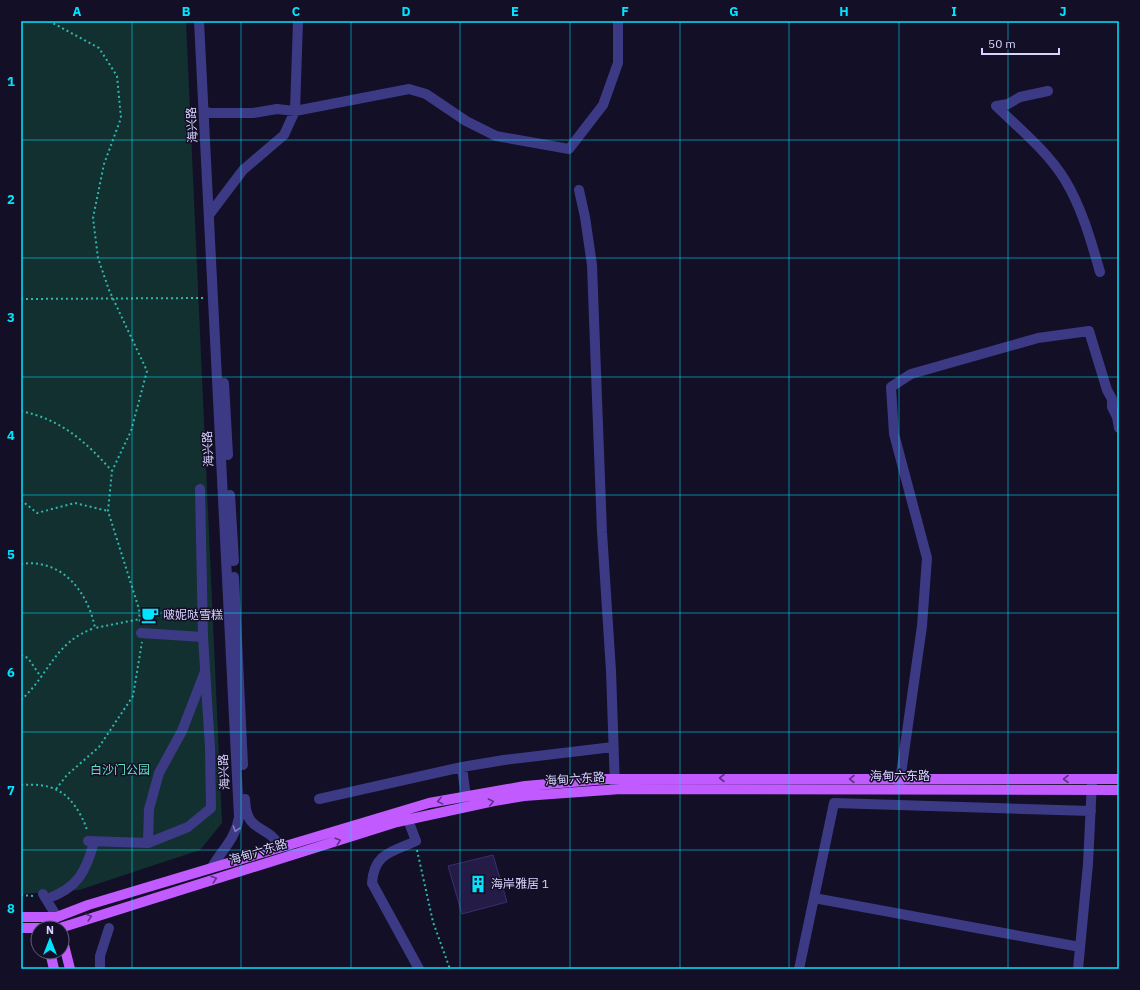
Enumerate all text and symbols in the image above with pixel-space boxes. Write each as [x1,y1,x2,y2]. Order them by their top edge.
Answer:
text: A [73,3,82,20]
text: B [182,3,191,20]
text: C [292,3,301,20]
text: D [401,3,411,20]
text: E [511,3,519,20]
text: F [621,3,629,20]
text: G [729,3,739,20]
text: H [839,3,849,20]
text: I [951,3,957,20]
text: J [1059,3,1067,20]
scale bar [982,30,1059,56]
text: 50 m [988,36,1016,51]
text: 1 [7,73,15,90]
street label: 海兴路 [183,107,200,143]
text: 2 [7,191,15,208]
text: 3 [7,309,15,326]
text: 4 [7,427,15,444]
street label: 海兴路 [199,431,216,467]
text: 5 [7,546,15,563]
cafe icon: 啵妮哒雪糕 [140,605,160,625]
place label: 啵妮哒雪糕 [163,607,223,622]
text: 6 [7,664,15,681]
street label: 海兴路 [215,754,232,790]
park label: 白沙门公园 [90,762,150,777]
street label: 海甸六东路 [870,768,930,783]
street label: 海甸六东路 [545,769,605,788]
one-way arrow [719,774,725,782]
one-way arrow [849,775,855,783]
one-way arrow [1063,775,1069,783]
text: 7 [7,782,15,799]
one-way arrow [437,796,444,805]
one-way arrow [488,798,494,806]
one-way arrow [233,825,241,832]
street label: 海甸六东路 [227,836,289,867]
one-way arrow [334,837,341,845]
building icon: 海岸雅居 1 [468,874,488,894]
one-way arrow [210,875,217,884]
place label: 海岸雅居 1 [491,876,549,891]
text: 8 [7,900,15,917]
one-way arrow [86,913,93,922]
north arrow [30,920,70,960]
text: N [46,923,54,937]

